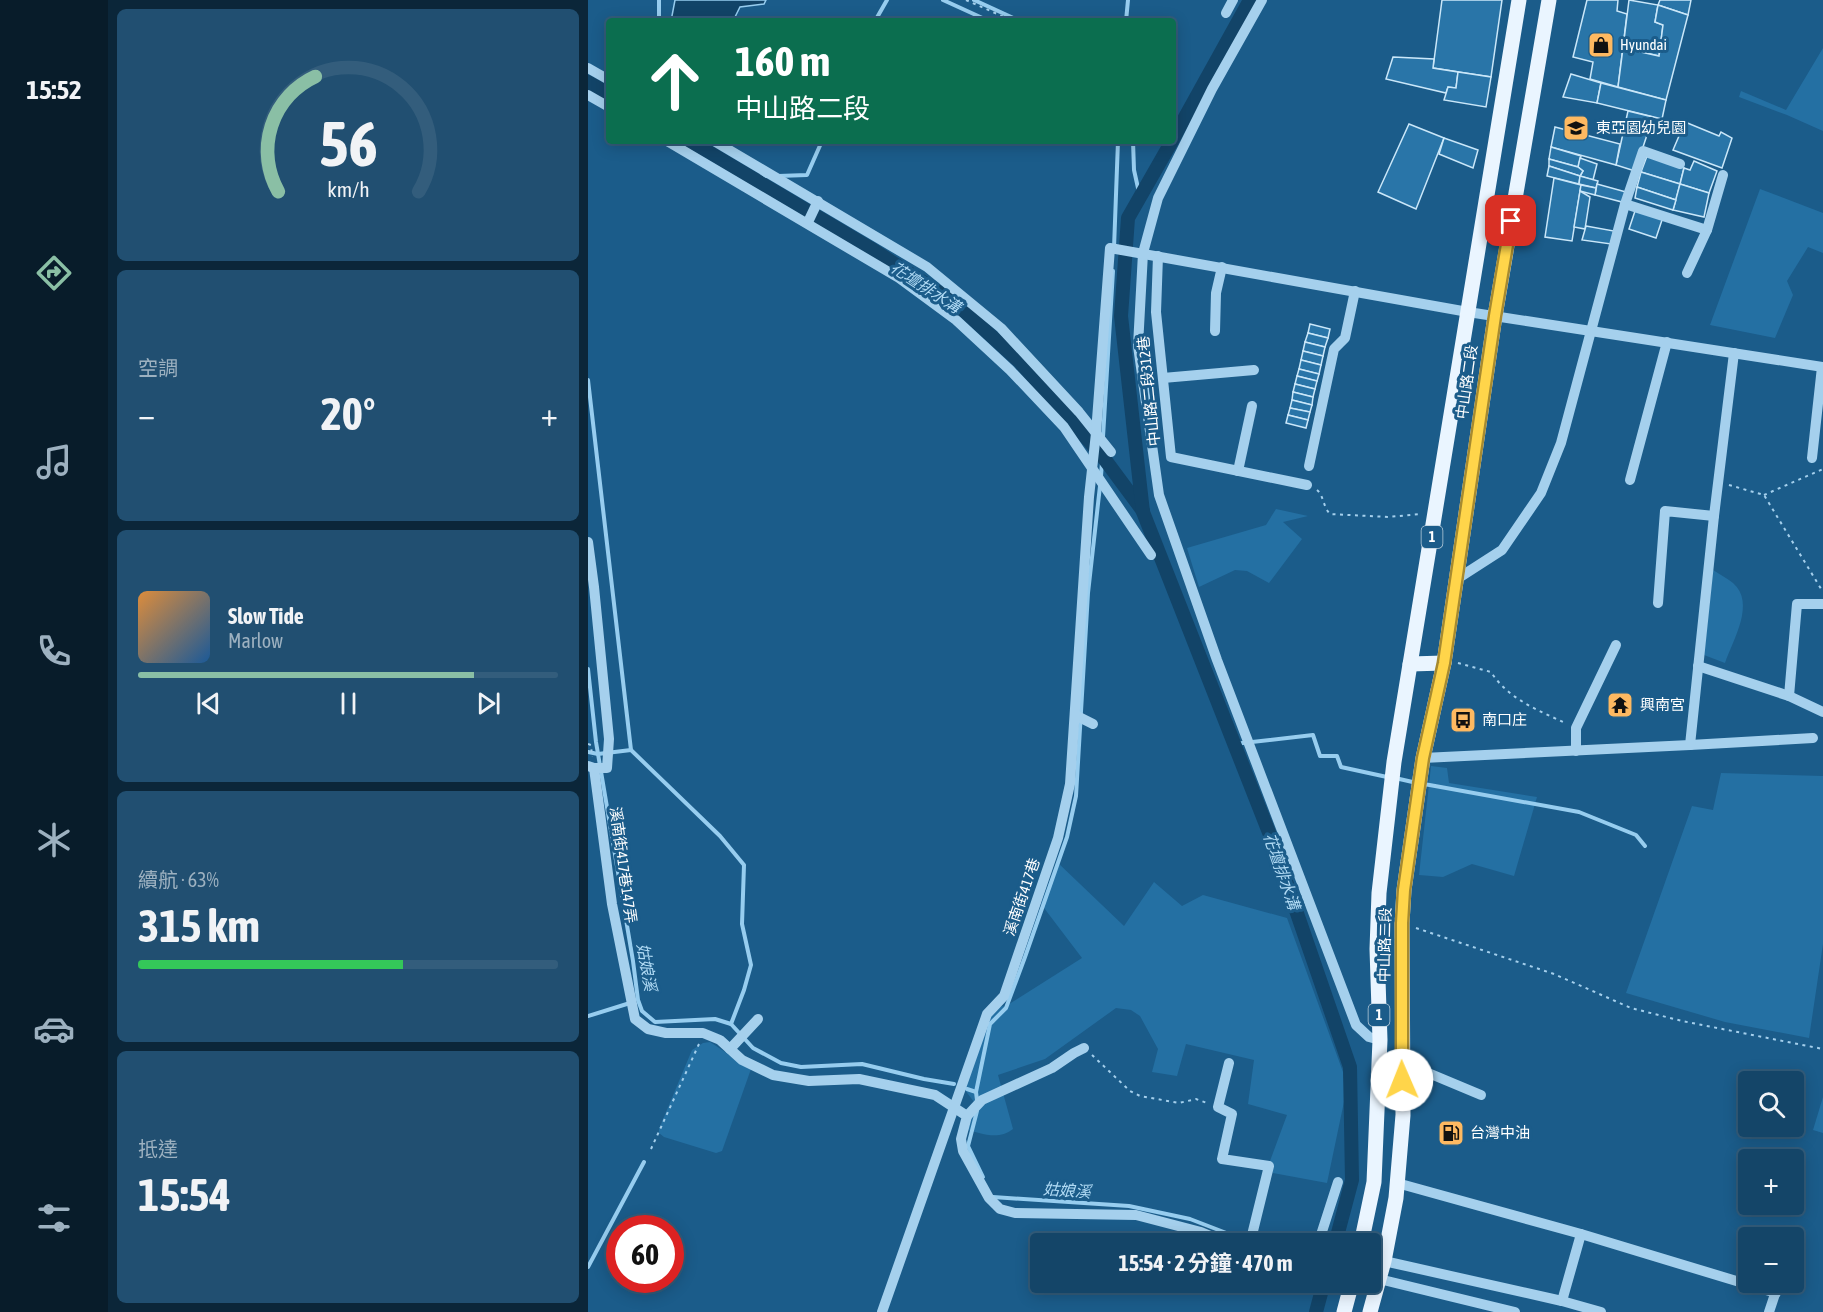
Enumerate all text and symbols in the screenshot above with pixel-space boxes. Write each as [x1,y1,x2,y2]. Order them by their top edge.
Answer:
shop icon: Hyundai [1586,30,1616,60]
place label: Hyundai [1620,36,1667,53]
text: 160 m [735,37,830,85]
icon: ahead [636,42,714,120]
text: 15:52 [26,74,82,105]
text: 中山路二段 [735,93,870,124]
text: 56 [319,108,377,179]
school or university icon: 東亞園幼兒園 [1561,113,1591,143]
place label: 東亞園幼兒園 [1596,119,1686,136]
text: km/h [327,177,369,202]
pin [1485,195,1536,246]
icon: arrive [1494,204,1527,237]
icon: directions [33,252,75,294]
water label: 花壇排水溝 [888,258,966,317]
street label: 中山路二段312巷 [1134,335,1163,447]
street label: 中山路二段 [1453,344,1480,420]
text: 空調 [138,356,178,379]
text: 20° [321,388,375,440]
text: − [138,395,155,433]
text: + [541,395,558,433]
icon: music [33,441,75,483]
road number: 1 [1422,526,1442,548]
text: Slow Tide [228,603,304,629]
text: Marlow [228,629,283,652]
icon: phone [33,630,75,672]
icon: previous [192,687,225,720]
icon: pause [332,687,365,720]
icon: next [472,687,505,720]
temple icon: 興南宮 [1605,690,1635,720]
place label: 興南宮 [1640,696,1685,713]
bus stop icon: 南口庄 [1448,705,1478,735]
place label: 南口庄 [1482,711,1527,728]
street label: 溪南街417巷147弄 [607,806,640,924]
icon: climate [33,819,75,861]
water label: 花壇排水溝 [1260,830,1304,914]
street label: 溪南街417巷 [1000,856,1043,938]
text: 續航 · 63% [138,868,219,891]
text: 315 km [138,900,260,952]
street label: 中山路二段 [1375,907,1394,983]
water label: 姑娘溪 [634,942,660,994]
road number: 1 [1368,1004,1390,1026]
icon: car [33,1008,75,1050]
position arrow [1370,1048,1434,1112]
map controls [1738,1071,1804,1293]
button: search [1738,1071,1804,1137]
fuel station icon: 台灣中油 [1436,1118,1466,1148]
place label: 台灣中油 [1470,1124,1530,1141]
text: 抵達 [138,1137,178,1160]
button: + [1738,1149,1804,1215]
text: 15:54 [138,1169,231,1221]
water label: 姑娘溪 [1042,1179,1094,1201]
icon: filters [33,1197,75,1239]
speed limit sign: 60 [606,1215,684,1293]
button: − [1738,1227,1804,1293]
text: 15:54 · 2 分鐘 · 470 m [1119,1250,1292,1276]

